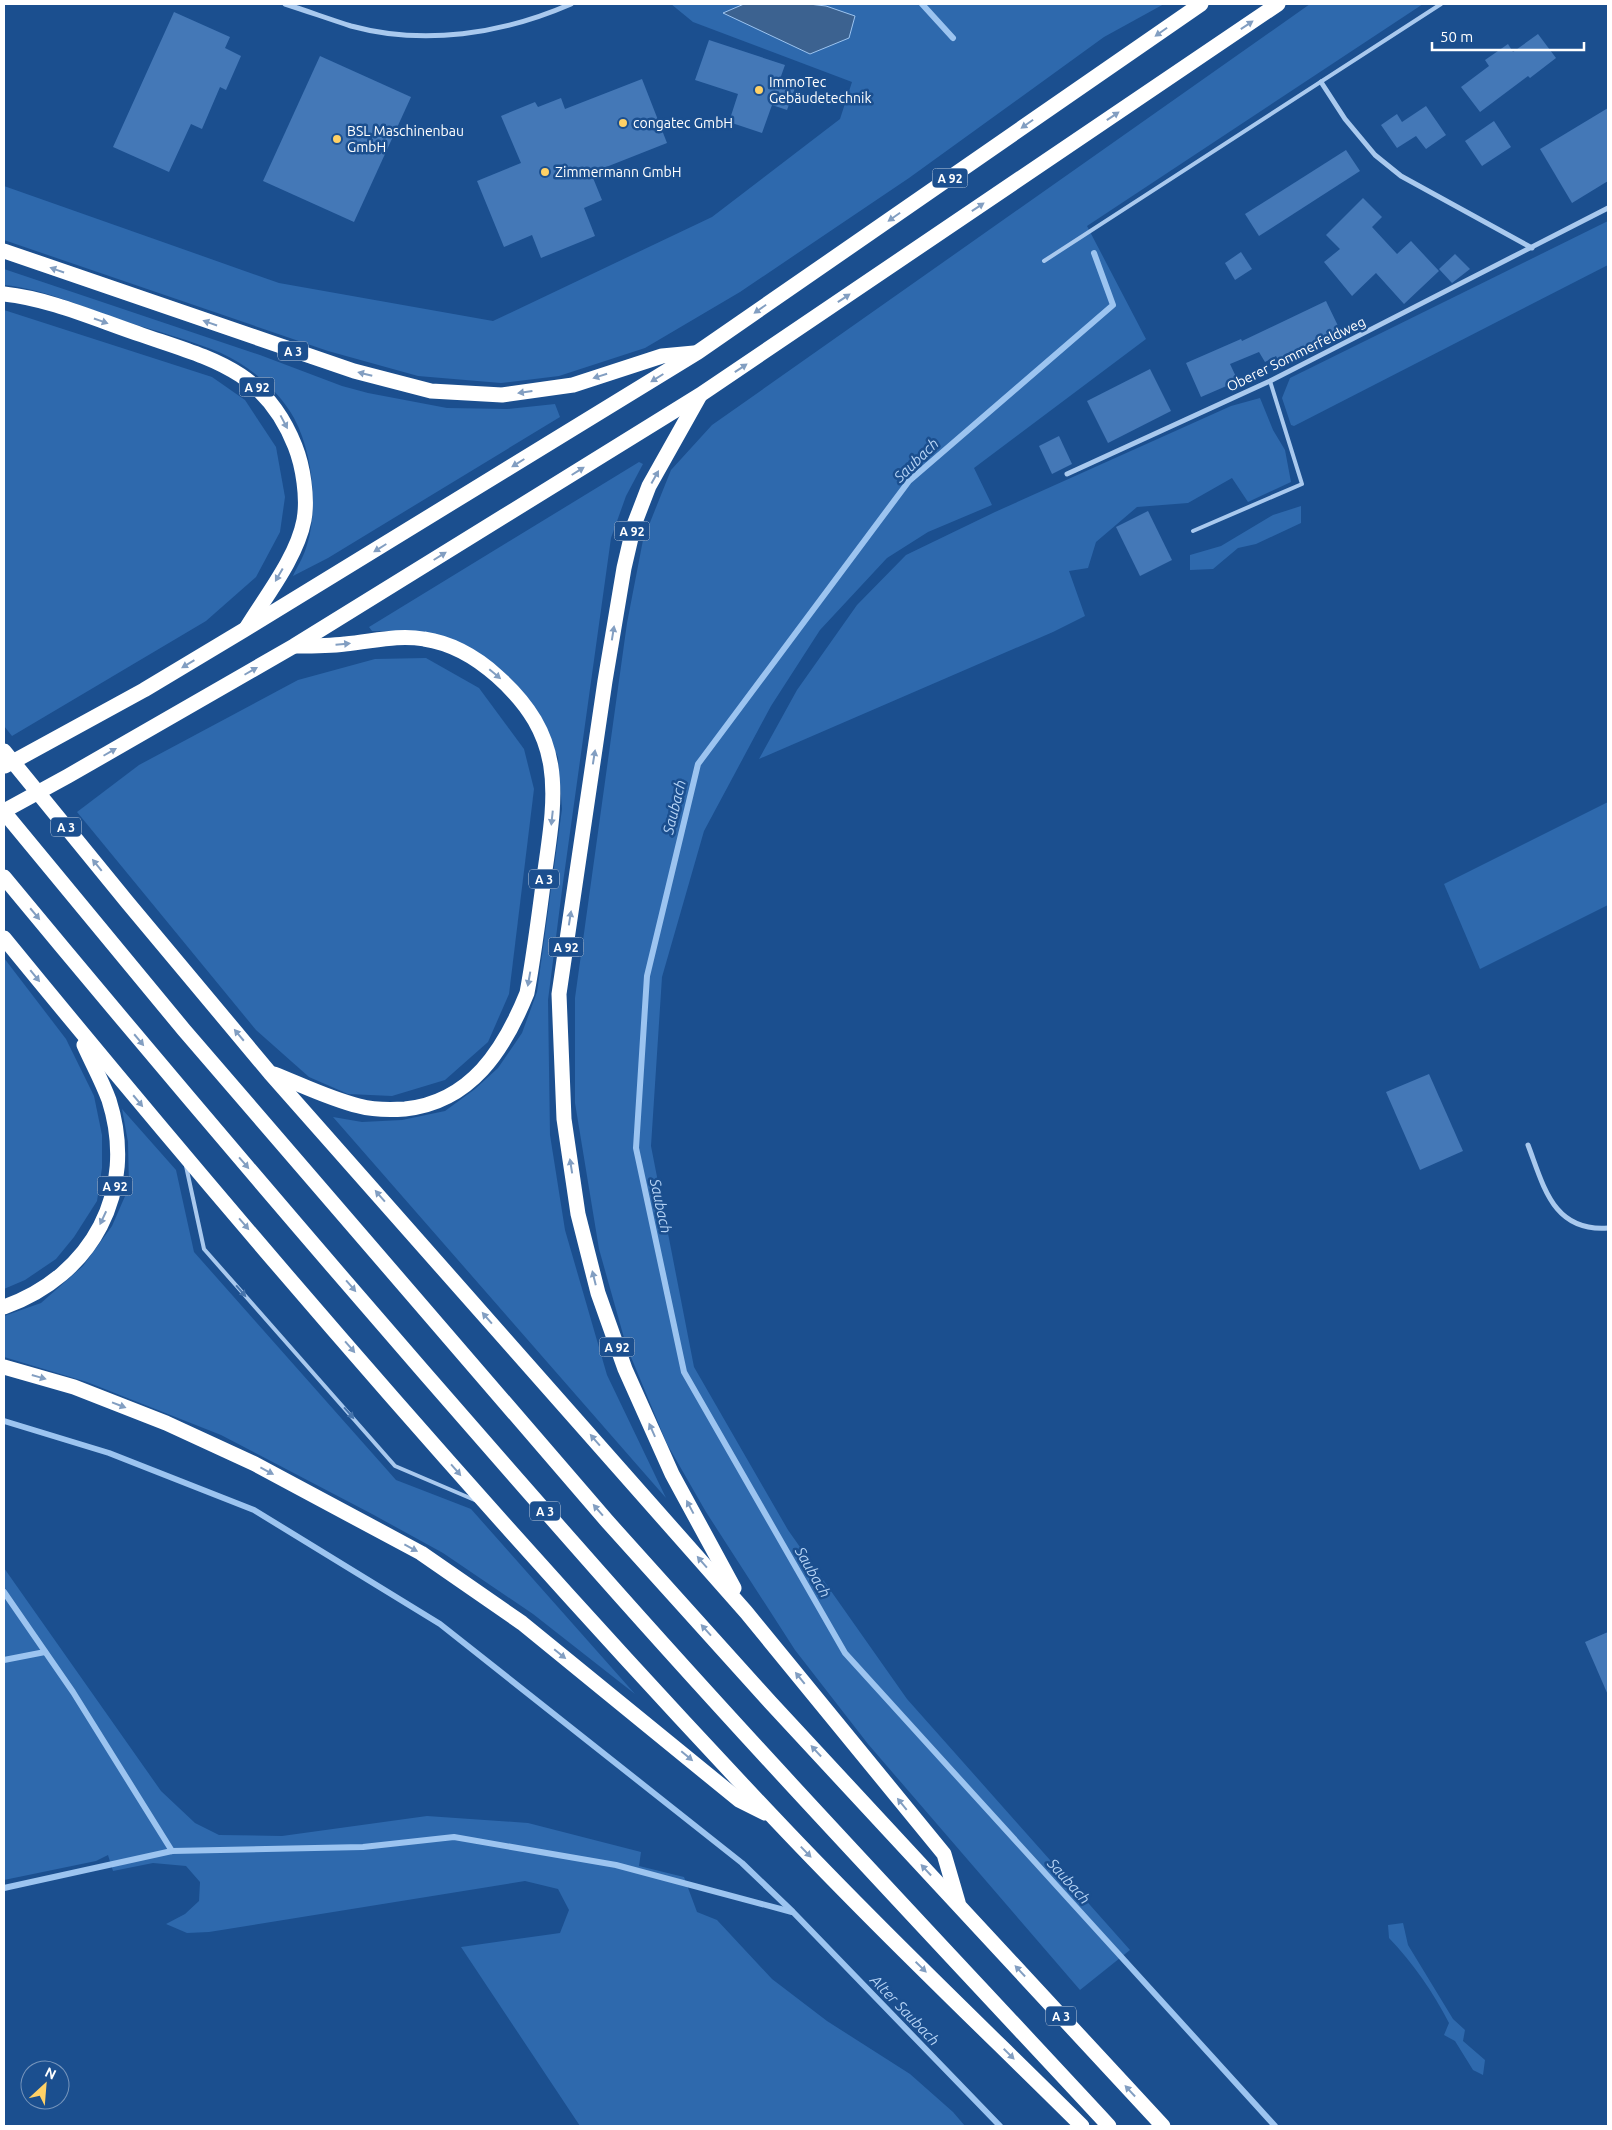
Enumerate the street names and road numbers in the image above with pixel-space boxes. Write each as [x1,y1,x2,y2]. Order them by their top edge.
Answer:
road number: A 92 [932,168,968,188]
street label: Oberer Sommerfeldweg [1224,313,1368,395]
road number: A 3 [278,342,308,361]
road number: A 92 [240,378,274,397]
road number: A 92 [614,522,650,540]
road number: A 3 [51,818,81,836]
road number: A 3 [529,870,559,889]
road number: A 92 [548,938,584,956]
road number: A 92 [98,1176,132,1196]
road number: A 92 [600,1338,634,1356]
road number: A 3 [530,1502,560,1520]
road number: A 3 [1046,2006,1076,2025]

